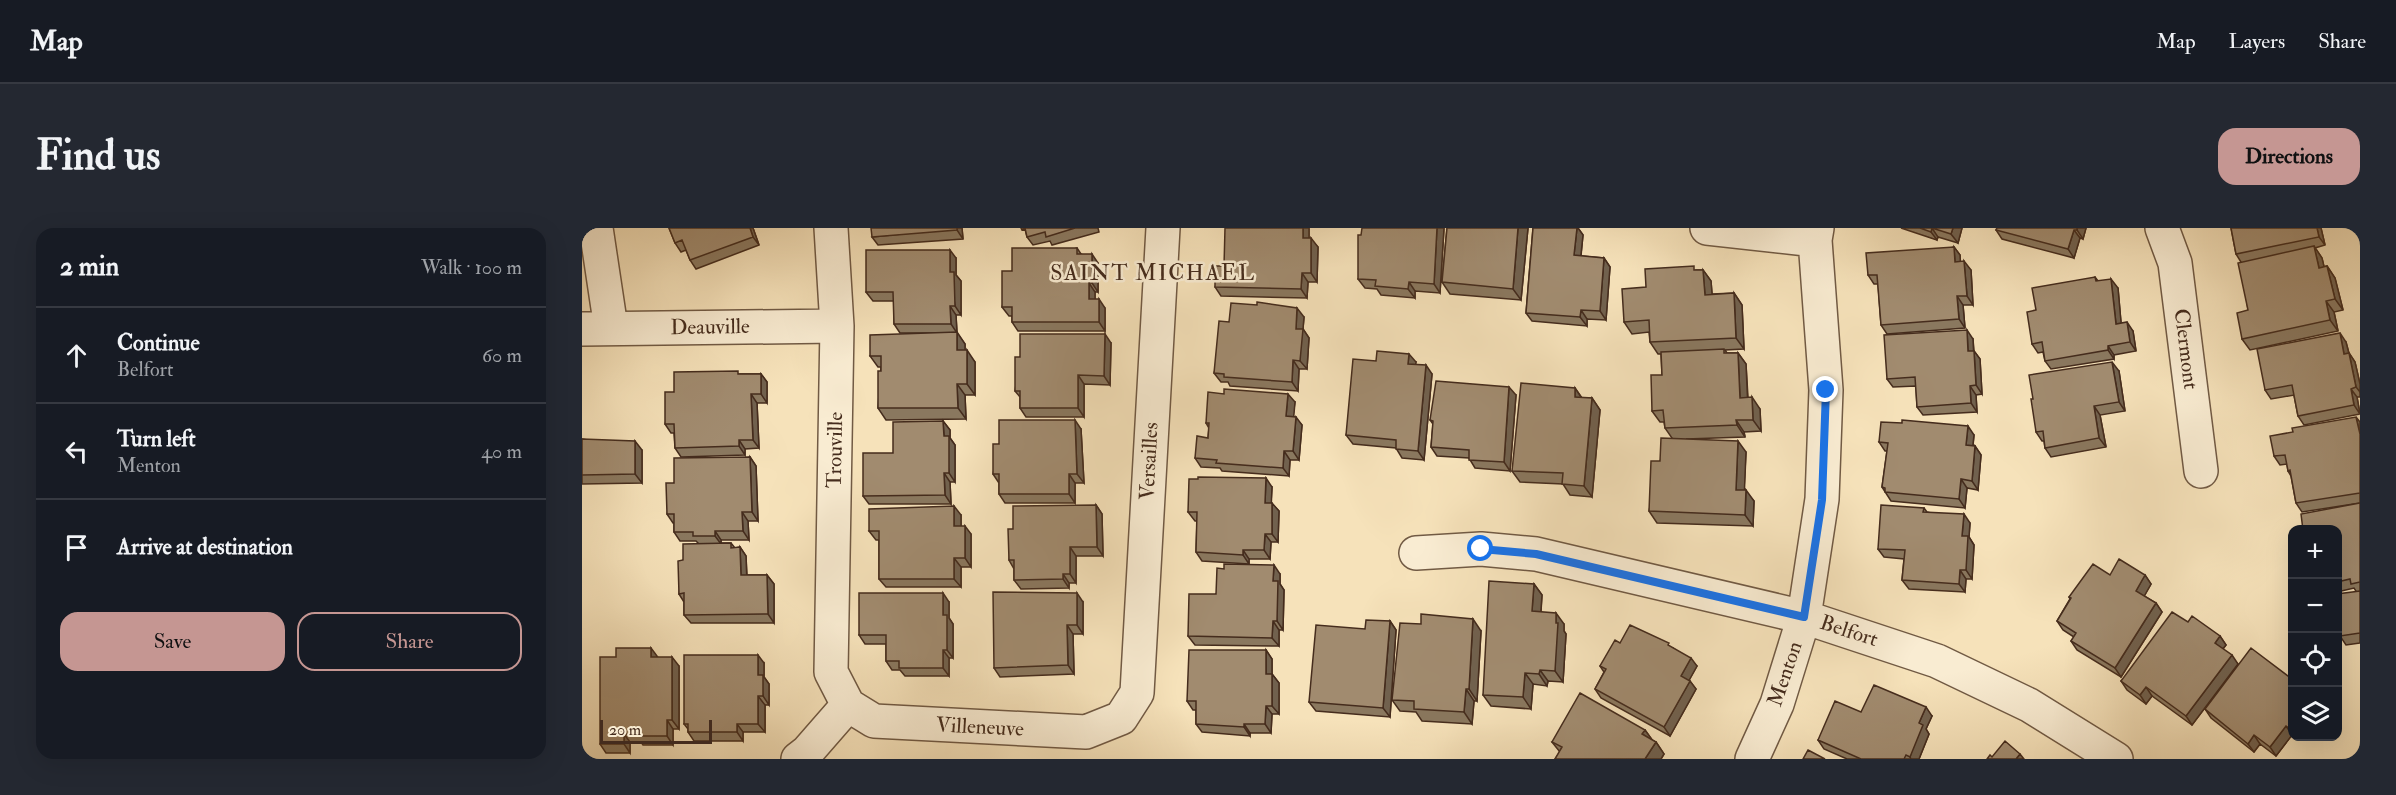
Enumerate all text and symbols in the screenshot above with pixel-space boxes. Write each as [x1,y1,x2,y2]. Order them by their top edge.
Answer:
text: Map [30,24,83,59]
text: Map [2156,28,2196,55]
text: Layers [2229,28,2285,55]
text: Share [2318,28,2366,55]
button: Directions [2218,128,2360,185]
text: Find us [36,130,160,182]
text: 2 min [60,251,119,283]
text: Walk · 100 m [421,255,522,280]
district label: SAINT MICHAEL [1050,259,1256,287]
street label: Clermont [2168,307,2204,391]
street label: Deauville [670,313,750,341]
text: Continue [117,329,200,357]
icon: ahead [60,339,93,372]
text: 60 m [482,343,522,368]
text: Belfort [117,357,174,382]
route end [1812,376,1838,402]
street label: Trouville [821,411,849,488]
street label: Versailles [1133,421,1165,501]
text: Turn left [117,425,196,453]
icon: left [60,435,93,468]
text: 40 m [481,439,522,464]
text: Menton [117,453,181,478]
map controls [2288,525,2342,741]
button: + [2288,525,2342,579]
icon: arrive [60,531,93,564]
text: Arrive at destination [117,533,293,561]
route start [1467,535,1493,561]
button: − [2288,579,2342,633]
street label: Belfort [1817,609,1882,653]
button: Save [60,612,285,671]
button: Share [297,612,522,671]
button: locate [2288,633,2342,687]
street label: Menton [1761,638,1809,710]
button: layers [2288,687,2342,741]
street label: Villeneuve [935,711,1025,743]
scale bar [600,717,712,744]
text: 20 m [609,720,641,740]

